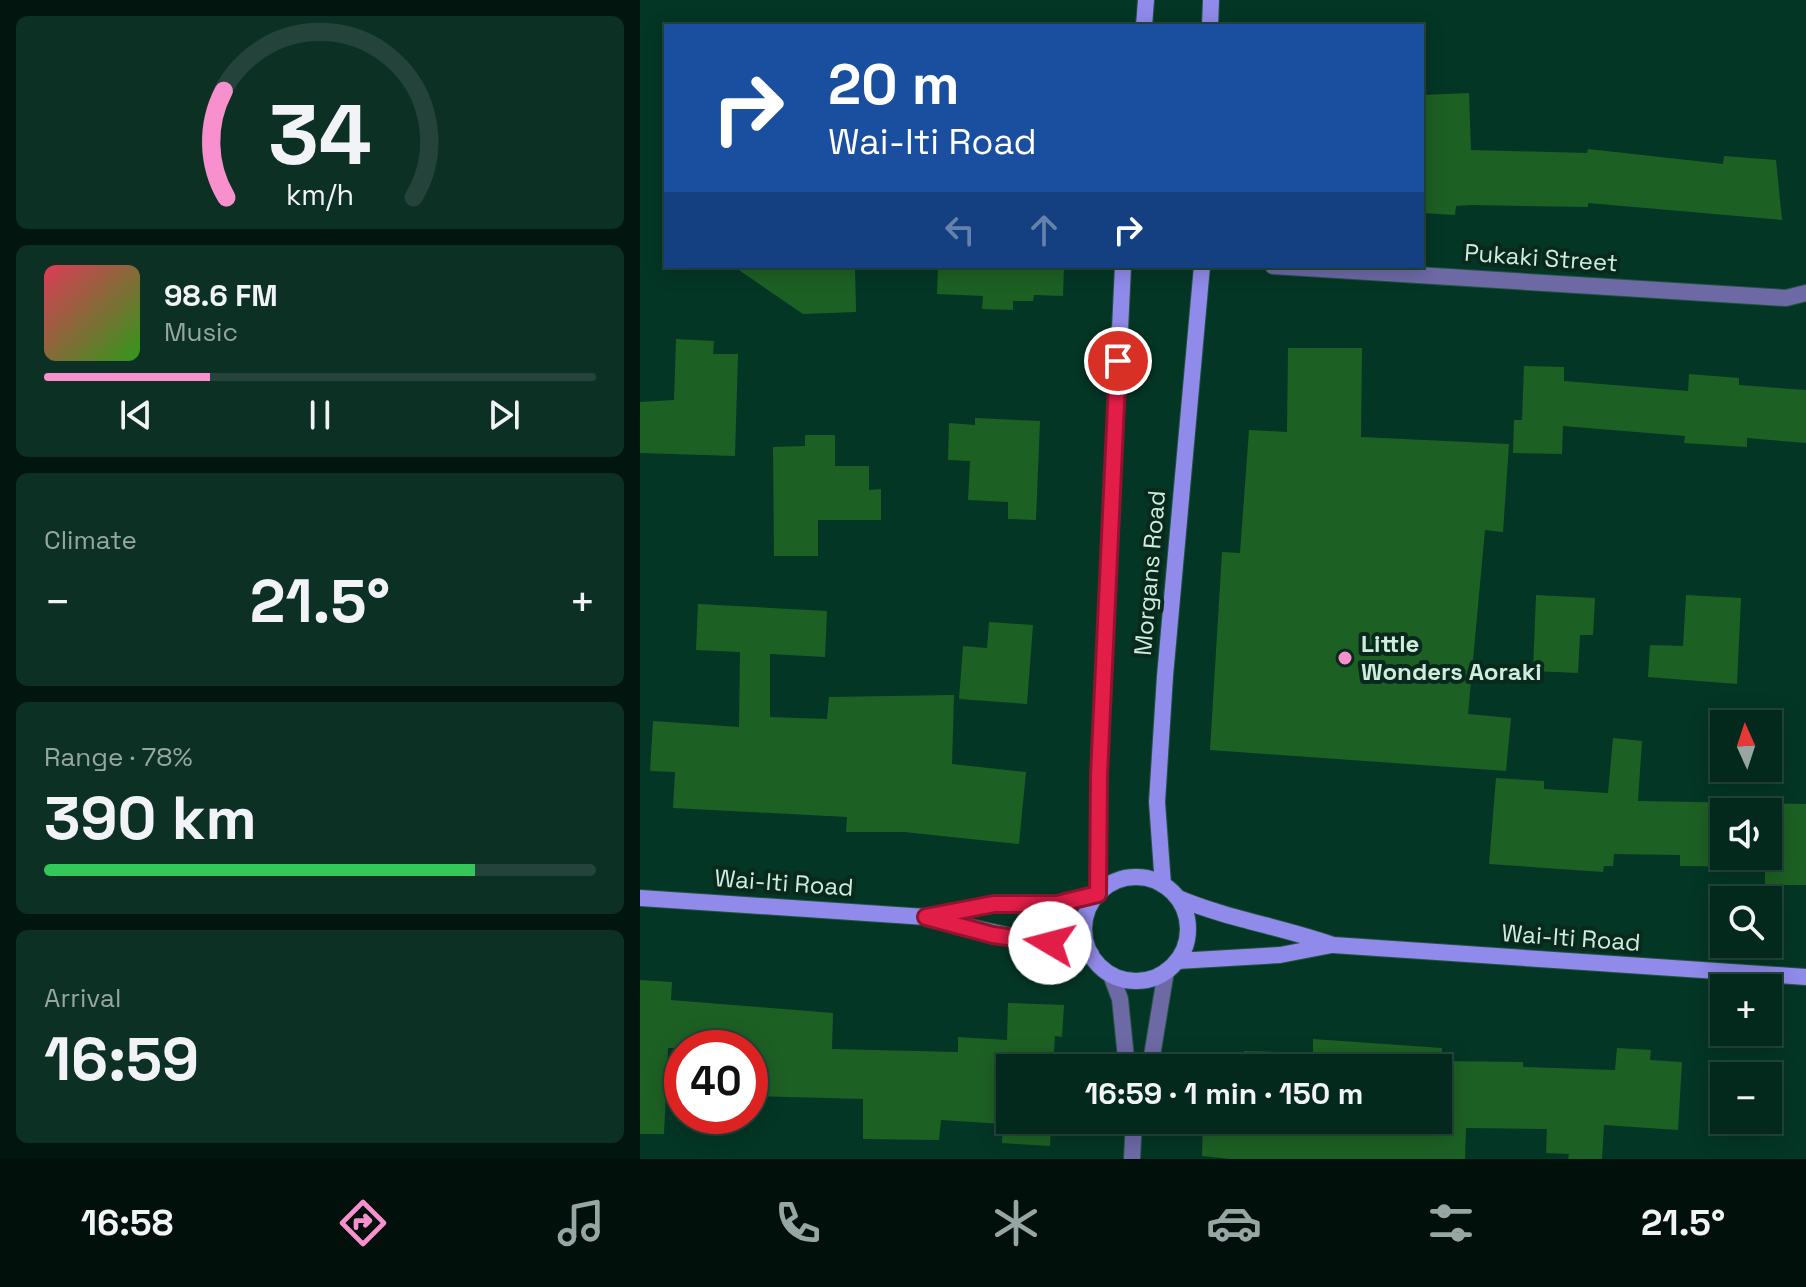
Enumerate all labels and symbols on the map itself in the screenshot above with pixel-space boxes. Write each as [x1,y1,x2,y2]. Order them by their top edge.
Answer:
street label: Pukaki Street [1463,237,1619,278]
pin [1084,327,1152,395]
street label: Morgans Road [1127,489,1172,657]
place label: Little Wonders Aoraki [1361,628,1542,687]
marker: Little Wonders Aoraki [1336,649,1354,667]
north arrow [1710,710,1782,782]
street label: Wai-Iti Road [714,862,855,903]
position arrow [1008,901,1092,985]
street label: Wai-Iti Road [1501,917,1642,958]
speed limit sign: 40 [664,1030,768,1134]

